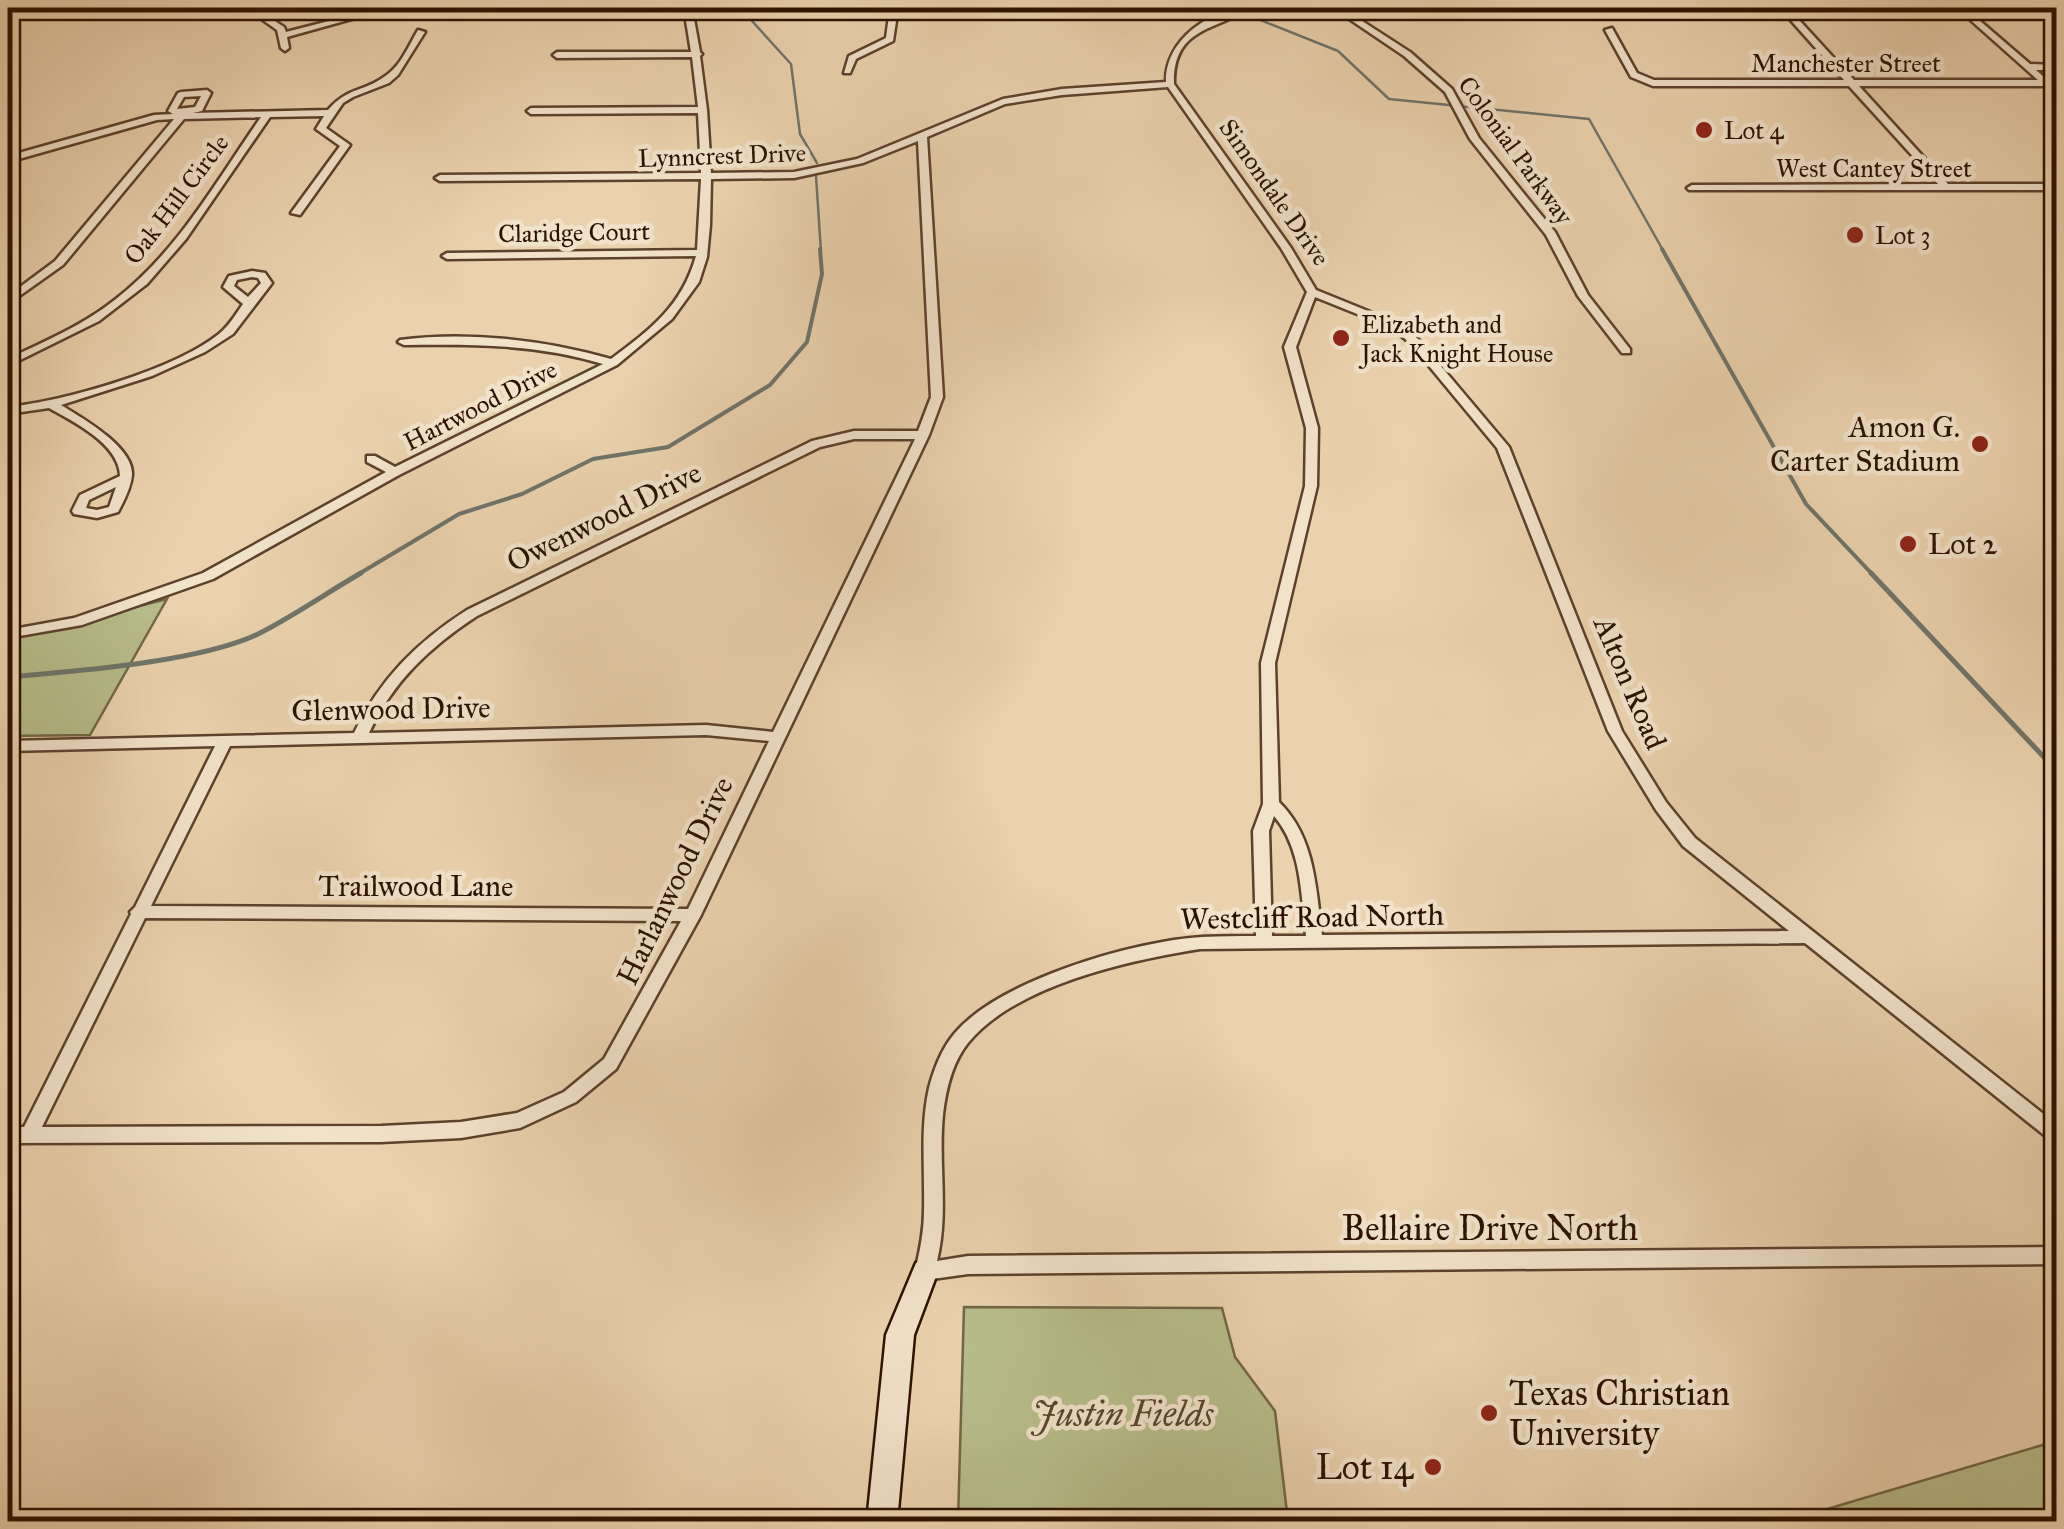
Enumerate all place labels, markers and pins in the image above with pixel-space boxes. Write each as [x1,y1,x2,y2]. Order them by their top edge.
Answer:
place label: Lot 4 [1724,115,1784,146]
marker: Lot 4 [1693,119,1715,141]
place label: Lot 3 [1875,220,1931,251]
marker: Lot 3 [1844,224,1866,246]
place label: Elizabeth and Jack Knight House [1358,309,1553,369]
marker: Elizabeth and Jack Knight House [1330,327,1352,349]
place label: Amon G. Carter Stadium [1770,409,1960,479]
marker: Amon G. Carter Stadium [1969,433,1991,455]
place label: Lot 2 [1928,526,1998,562]
marker: Lot 2 [1897,533,1919,555]
place label: Texas Christian University [1509,1372,1730,1455]
marker: Texas Christian University [1478,1402,1500,1424]
place label: Lot 14 [1316,1446,1414,1489]
marker: Lot 14 [1422,1456,1444,1478]

